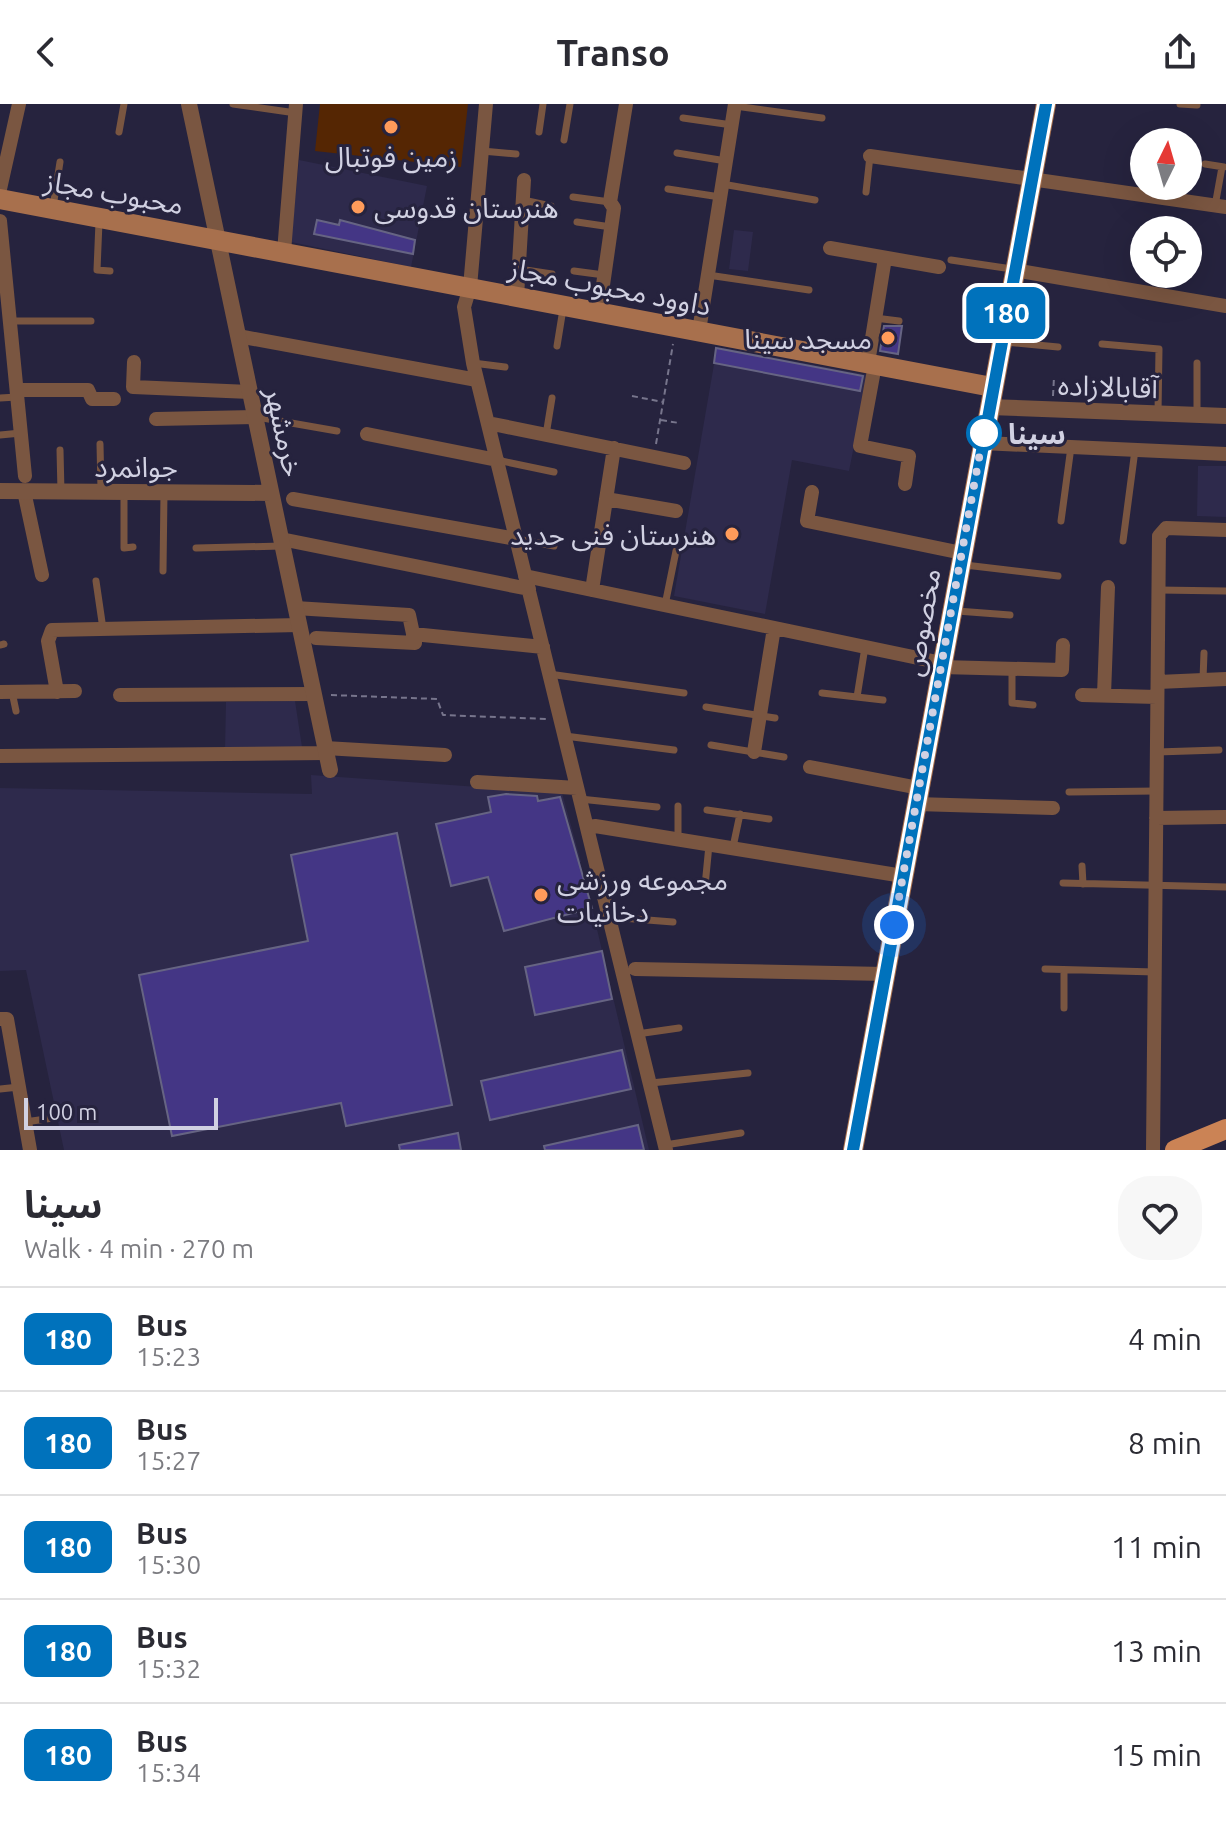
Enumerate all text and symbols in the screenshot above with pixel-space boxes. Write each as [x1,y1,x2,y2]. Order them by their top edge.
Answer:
icon: back [24,30,68,74]
icon: share [1158,30,1202,74]
text: Transo [556,32,670,73]
marker: زمین فوتبال [382,118,400,136]
north arrow [1130,128,1202,200]
map controls [1130,128,1202,288]
place label: زمین فوتبال [325,141,457,174]
street label: محبوب مجاز [41,164,186,221]
place label: هنرستان قدوسی [374,192,559,225]
marker: هنرستان قدوسی [349,198,367,216]
button: locate [1130,216,1202,288]
street label: داوود محبوب مجاز [505,251,714,323]
line badge: 180 [960,287,1052,339]
text: 180 [982,297,1030,328]
place label: مسجد سینا [744,323,872,354]
marker: مسجد سینا [879,329,897,347]
street label: آقابالازاده [1057,369,1160,405]
street label: خرمشهر [258,384,310,480]
marker: سینا [967,416,1001,450]
place label: سینا [1008,418,1066,450]
street label: جوانمرد [94,451,178,484]
place label: هنرستان فنی حدید [510,519,716,552]
marker: هنرستان فنی حدید [723,525,741,543]
street label: مخصوص [896,566,948,679]
place label: مجموعه ورزشی دخانیات [557,864,728,927]
marker: مجموعه ورزشی دخانیات [532,886,550,904]
your location [874,905,914,945]
scale bar [24,1094,218,1130]
text: 100 m [36,1099,97,1124]
button: heart [1118,1176,1202,1260]
text: سینا [24,1183,102,1225]
text: Walk · 4 min · 270 m [24,1234,254,1263]
text: Bus [136,1308,188,1342]
text: 4 min [1128,1322,1202,1356]
text: 180 [44,1323,92,1354]
text: 15:23 [136,1342,201,1371]
text: Bus [136,1412,188,1446]
text: 8 min [1128,1426,1202,1460]
text: 180 [44,1427,92,1458]
text: 15:27 [136,1446,201,1475]
text: Bus [136,1516,188,1550]
text: 11 min [1111,1530,1202,1564]
text: 180 [44,1531,92,1562]
text: 15:30 [136,1550,201,1579]
text: Bus [136,1620,188,1654]
text: 13 min [1111,1634,1202,1668]
text: 180 [44,1635,92,1666]
text: 15:32 [136,1654,201,1683]
text: Bus [136,1724,188,1758]
text: 15 min [1111,1738,1202,1772]
text: 180 [44,1739,92,1770]
text: 15:34 [136,1758,201,1787]

